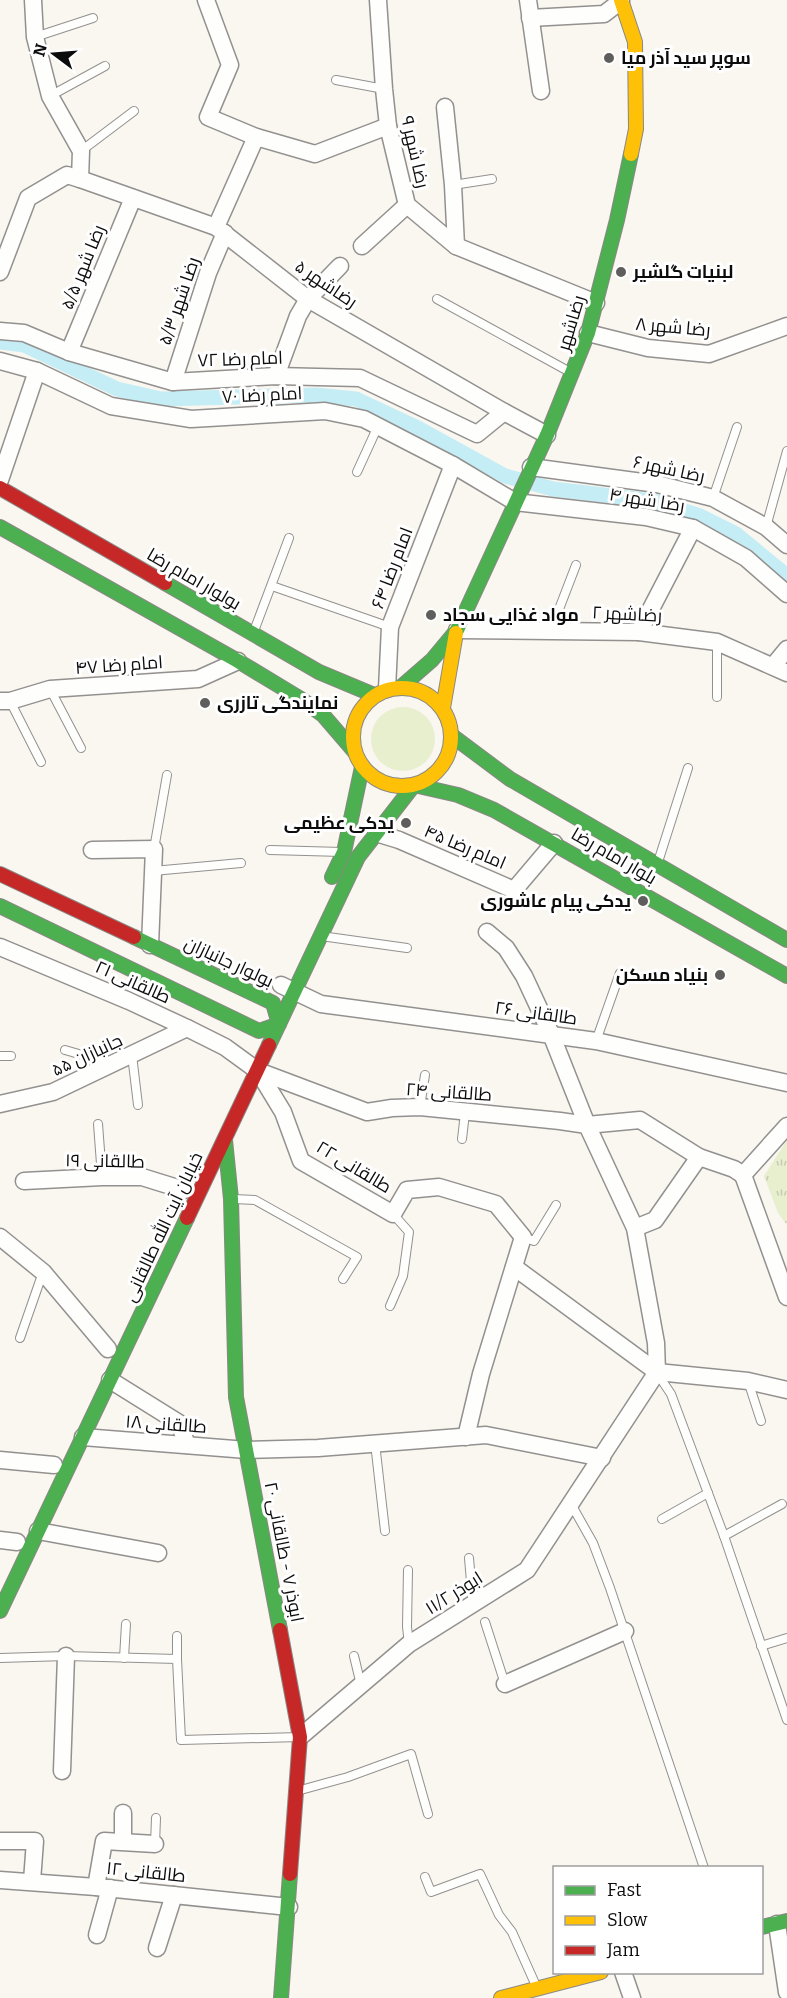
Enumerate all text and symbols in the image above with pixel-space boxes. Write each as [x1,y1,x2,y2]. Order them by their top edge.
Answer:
north arrow [24,24,84,84]
text: N [29,41,51,59]
place label: سوپر سید آذر میا [621,47,751,70]
marker: سوپر سید آذر میا [602,51,616,65]
street label: رضا شهر ۹ [396,114,434,190]
street label: رضا شهر ۵/۵ [56,221,110,313]
street label: ۵/۳ رضا شهر [154,254,204,348]
street label: رضاشهر ۵ [291,255,361,313]
place label: لبنیات گلشیر [632,261,733,283]
marker: لبنیات گلشیر [614,265,628,279]
street label: رضاشهر [552,293,590,354]
street label: رضا شهر ۸ [634,313,712,341]
street label: امام رضا ۷۲ [197,347,283,372]
street label: امام رضا ۷۰ [221,382,303,409]
street label: رضا شهر ۶ [631,451,707,487]
street label: رضا شهر ۴ [608,483,686,517]
street label: امام رضا ۶۴ [366,524,419,612]
street label: بولوار امام رضا [142,543,245,616]
street label: رضاشهر ۲ [591,601,663,627]
place label: مواد غذایی سجاد [443,604,579,626]
marker: مواد غذایی سجاد [424,608,438,622]
street label: امام رضا ۴۷ [74,651,164,680]
place label: نمایندگی تازری [217,692,338,714]
marker: نمایندگی تازری [198,696,212,710]
place label: یدکی عظیمی [284,812,394,834]
marker: یدکی عظیمی [399,816,413,830]
street label: امام رضا ۴۵ [420,820,509,875]
street label: بلوار امام رضا [567,823,661,890]
place label: یدکی پیام عاشوری [480,890,631,913]
marker: یدکی پیام عاشوری [636,894,650,908]
street label: بولوار جانبازان [181,932,277,992]
street label: طالقانی ۲۱ [92,956,174,1008]
place label: بنیاد مسکن [616,964,708,986]
marker: بنیاد مسکن [713,968,727,982]
street label: طالقانی ۲۶ [493,996,579,1030]
street label: جانبازان ۵۵ [48,1029,126,1081]
street label: طالقانی ۲۴ [405,1078,493,1106]
street label: طالقانی ۲۲ [312,1136,396,1198]
street label: خیابان آیت الله طالقانی [118,1148,207,1305]
street label: طالقانی ۱۹ [65,1149,145,1173]
street label: طالقانی ۱۸ [125,1410,207,1438]
street label: ابوذر ۷ - طالقانی ۲۰ [260,1480,308,1624]
street label: ابوذر ۱۱/۲ [421,1567,487,1619]
street label: طالقانی ۱۲ [105,1857,187,1887]
legend [553,1866,763,1974]
text: Fast [607,1879,642,1901]
text: Slow [607,1909,648,1931]
text: Jam [606,1939,640,1961]

